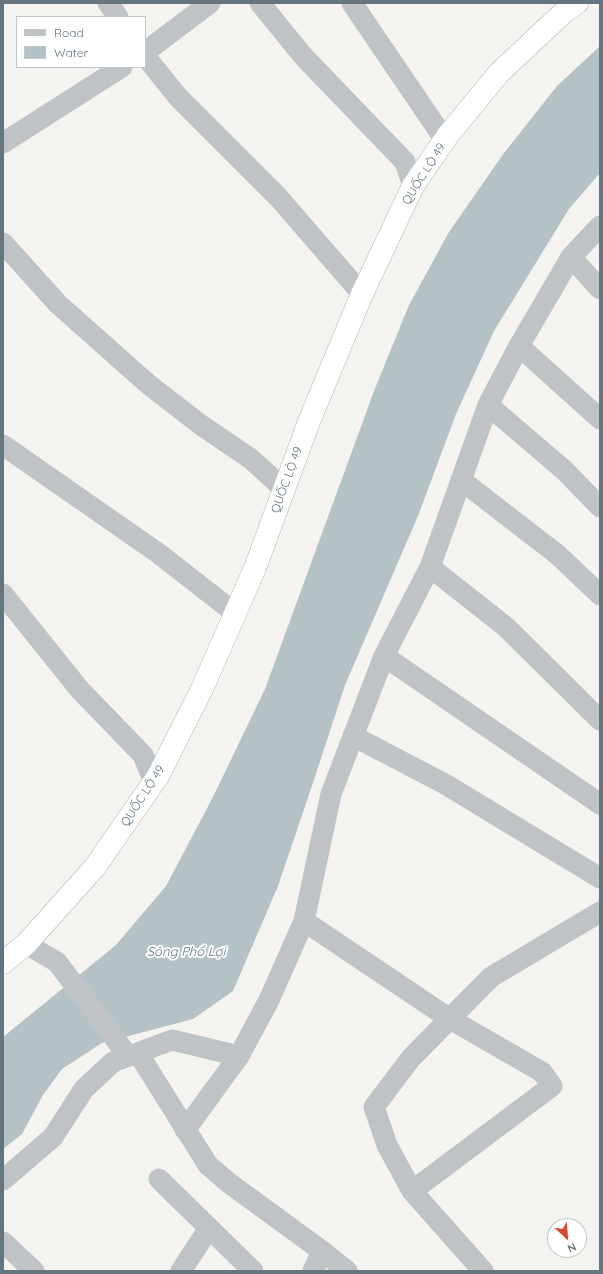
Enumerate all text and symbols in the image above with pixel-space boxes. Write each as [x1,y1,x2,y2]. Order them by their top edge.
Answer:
legend [16,16,146,68]
text: Road [54,25,84,40]
text: Water [54,45,88,60]
street label: QUỐC LỘ 49 [399,141,449,207]
street label: QUỐC LỘ 49 [268,445,306,515]
street label: QUỐC LỘ 49 [118,763,168,829]
water label: Sông Phổ Lợi [147,944,225,960]
north arrow [547,1218,587,1258]
text: N [565,1240,579,1256]

